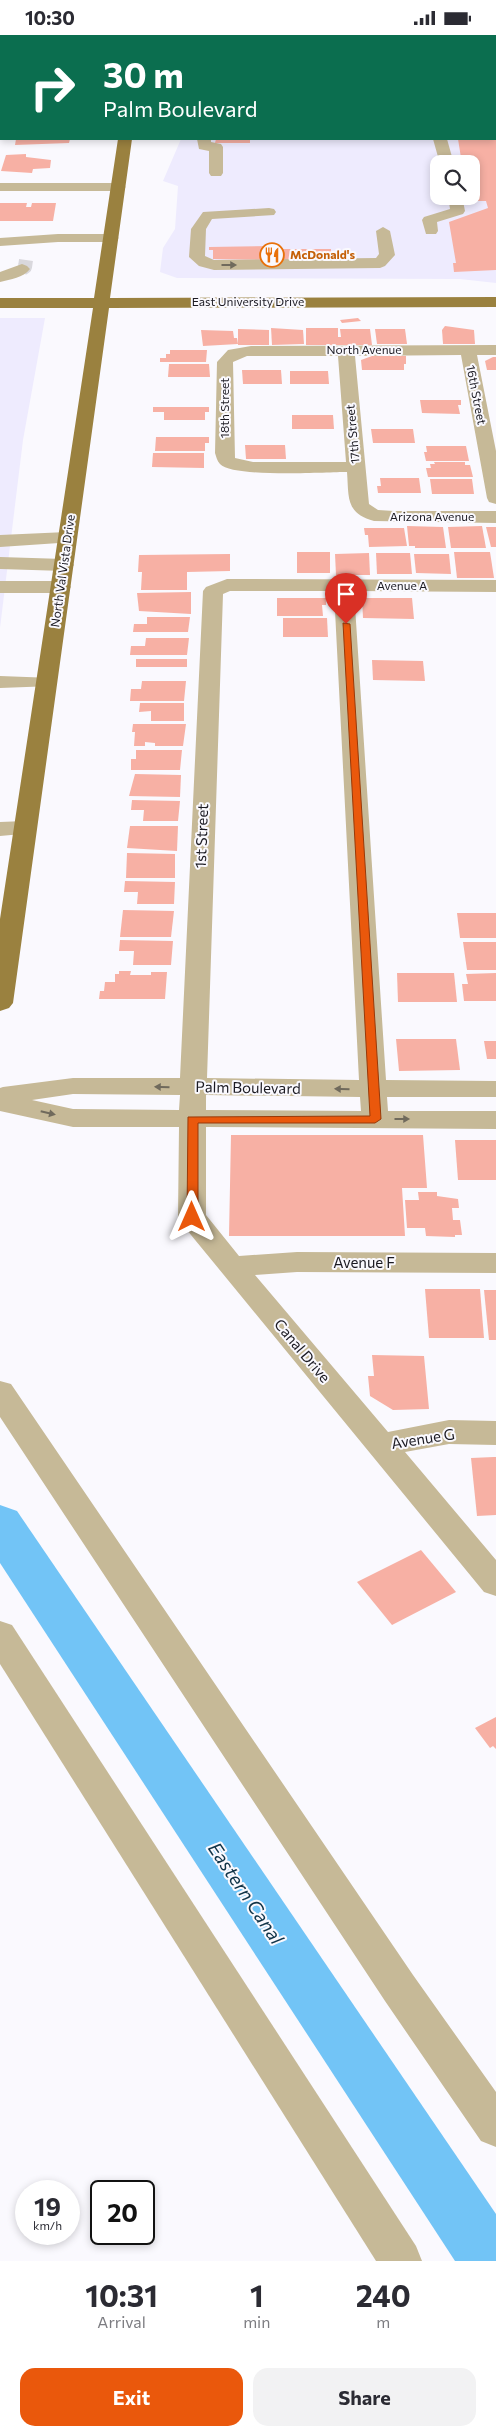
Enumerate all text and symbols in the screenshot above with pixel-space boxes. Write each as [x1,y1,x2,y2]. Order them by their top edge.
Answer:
text: 10:30 [25,6,75,29]
text: 30 m [103,52,184,95]
icon: right [20,55,85,120]
text: Palm Boulevard [103,95,258,122]
map controls [430,155,480,205]
button: search [430,155,480,205]
restaurant icon: McDonald's [259,242,285,268]
place label: McDonald's [290,247,356,261]
one-way arrow [222,261,238,269]
street label: East University Drive [192,294,304,308]
street label: North Avenue [326,342,402,356]
street label: 16th Street [464,364,490,426]
street label: 18th Street [217,378,231,438]
street label: 17th Street [342,404,362,464]
street label: Arizona Avenue [390,509,474,523]
street label: North Val Vista Drive [47,514,77,628]
pin [325,573,367,624]
street label: Avenue A [377,578,427,592]
icon: arrive [332,580,360,608]
street label: 1st Street [191,803,211,869]
street label: Palm Boulevard [195,1077,301,1097]
one-way arrow [154,1083,170,1091]
one-way arrow [334,1085,350,1093]
one-way arrow [40,1109,55,1117]
one-way arrow [394,1115,410,1123]
position arrow [165,1190,217,1242]
street label: Avenue F [333,1253,395,1271]
street label: Canal Drive [271,1315,335,1386]
street label: Avenue G [390,1424,456,1452]
water label: Eastern Canal [204,1837,290,1949]
speed limit sign: 20 [90,2180,155,2245]
text: 19 [34,2191,61,2221]
text: km/h [33,2218,62,2232]
text: 10:31 [85,2276,158,2313]
text: 1 [250,2276,264,2313]
text: 240 [356,2276,411,2313]
text: Arrival [97,2312,146,2331]
text: min [243,2312,270,2331]
text: m [376,2312,390,2331]
button: Exit [20,2368,243,2426]
button: Share [253,2368,476,2426]

